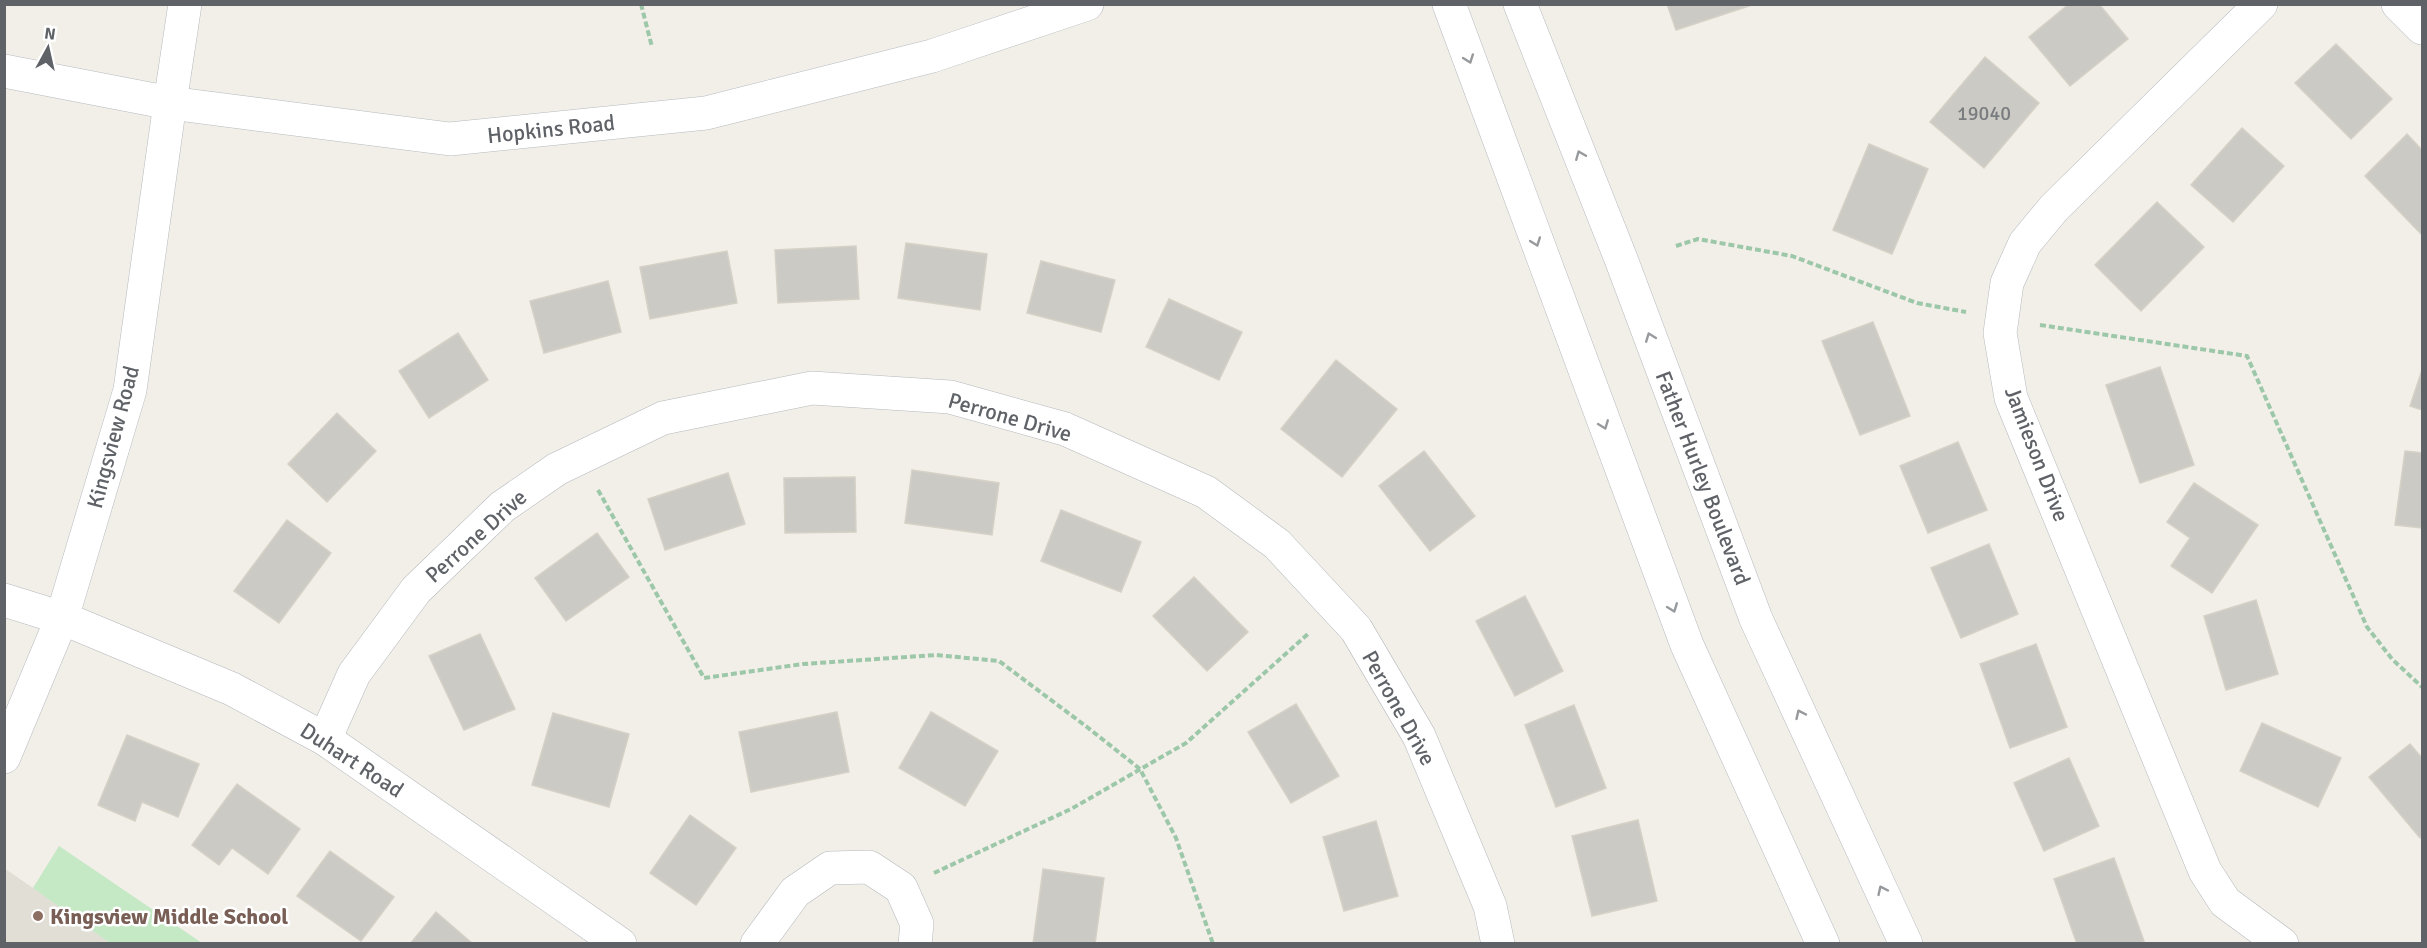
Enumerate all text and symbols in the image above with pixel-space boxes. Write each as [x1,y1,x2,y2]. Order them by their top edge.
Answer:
north arrow [18,18,78,78]
text: N [43,23,57,45]
one-way arrow [1462,54,1475,64]
house number: 19040 [1957,101,2011,126]
street label: Hopkins Road [486,109,616,149]
one-way arrow [1575,151,1587,162]
one-way arrow [1529,237,1542,247]
one-way arrow [1645,332,1658,343]
street label: Kingsview Road [81,363,145,511]
street label: Father Hurley Boulevard [1650,367,1756,589]
street label: Jamieson Drive [1999,383,2075,525]
street label: Perrone Drive [945,386,1075,448]
one-way arrow [1597,419,1610,430]
street label: Perrone Drive [420,483,532,589]
one-way arrow [1666,602,1678,613]
street label: Perrone Drive [1356,646,1442,770]
one-way arrow [1795,709,1807,720]
street label: Duhart Road [295,717,409,803]
one-way arrow [1877,886,1889,897]
place label: Kingsview Middle School [50,903,288,930]
marker: Kingsview Middle School [31,909,45,923]

